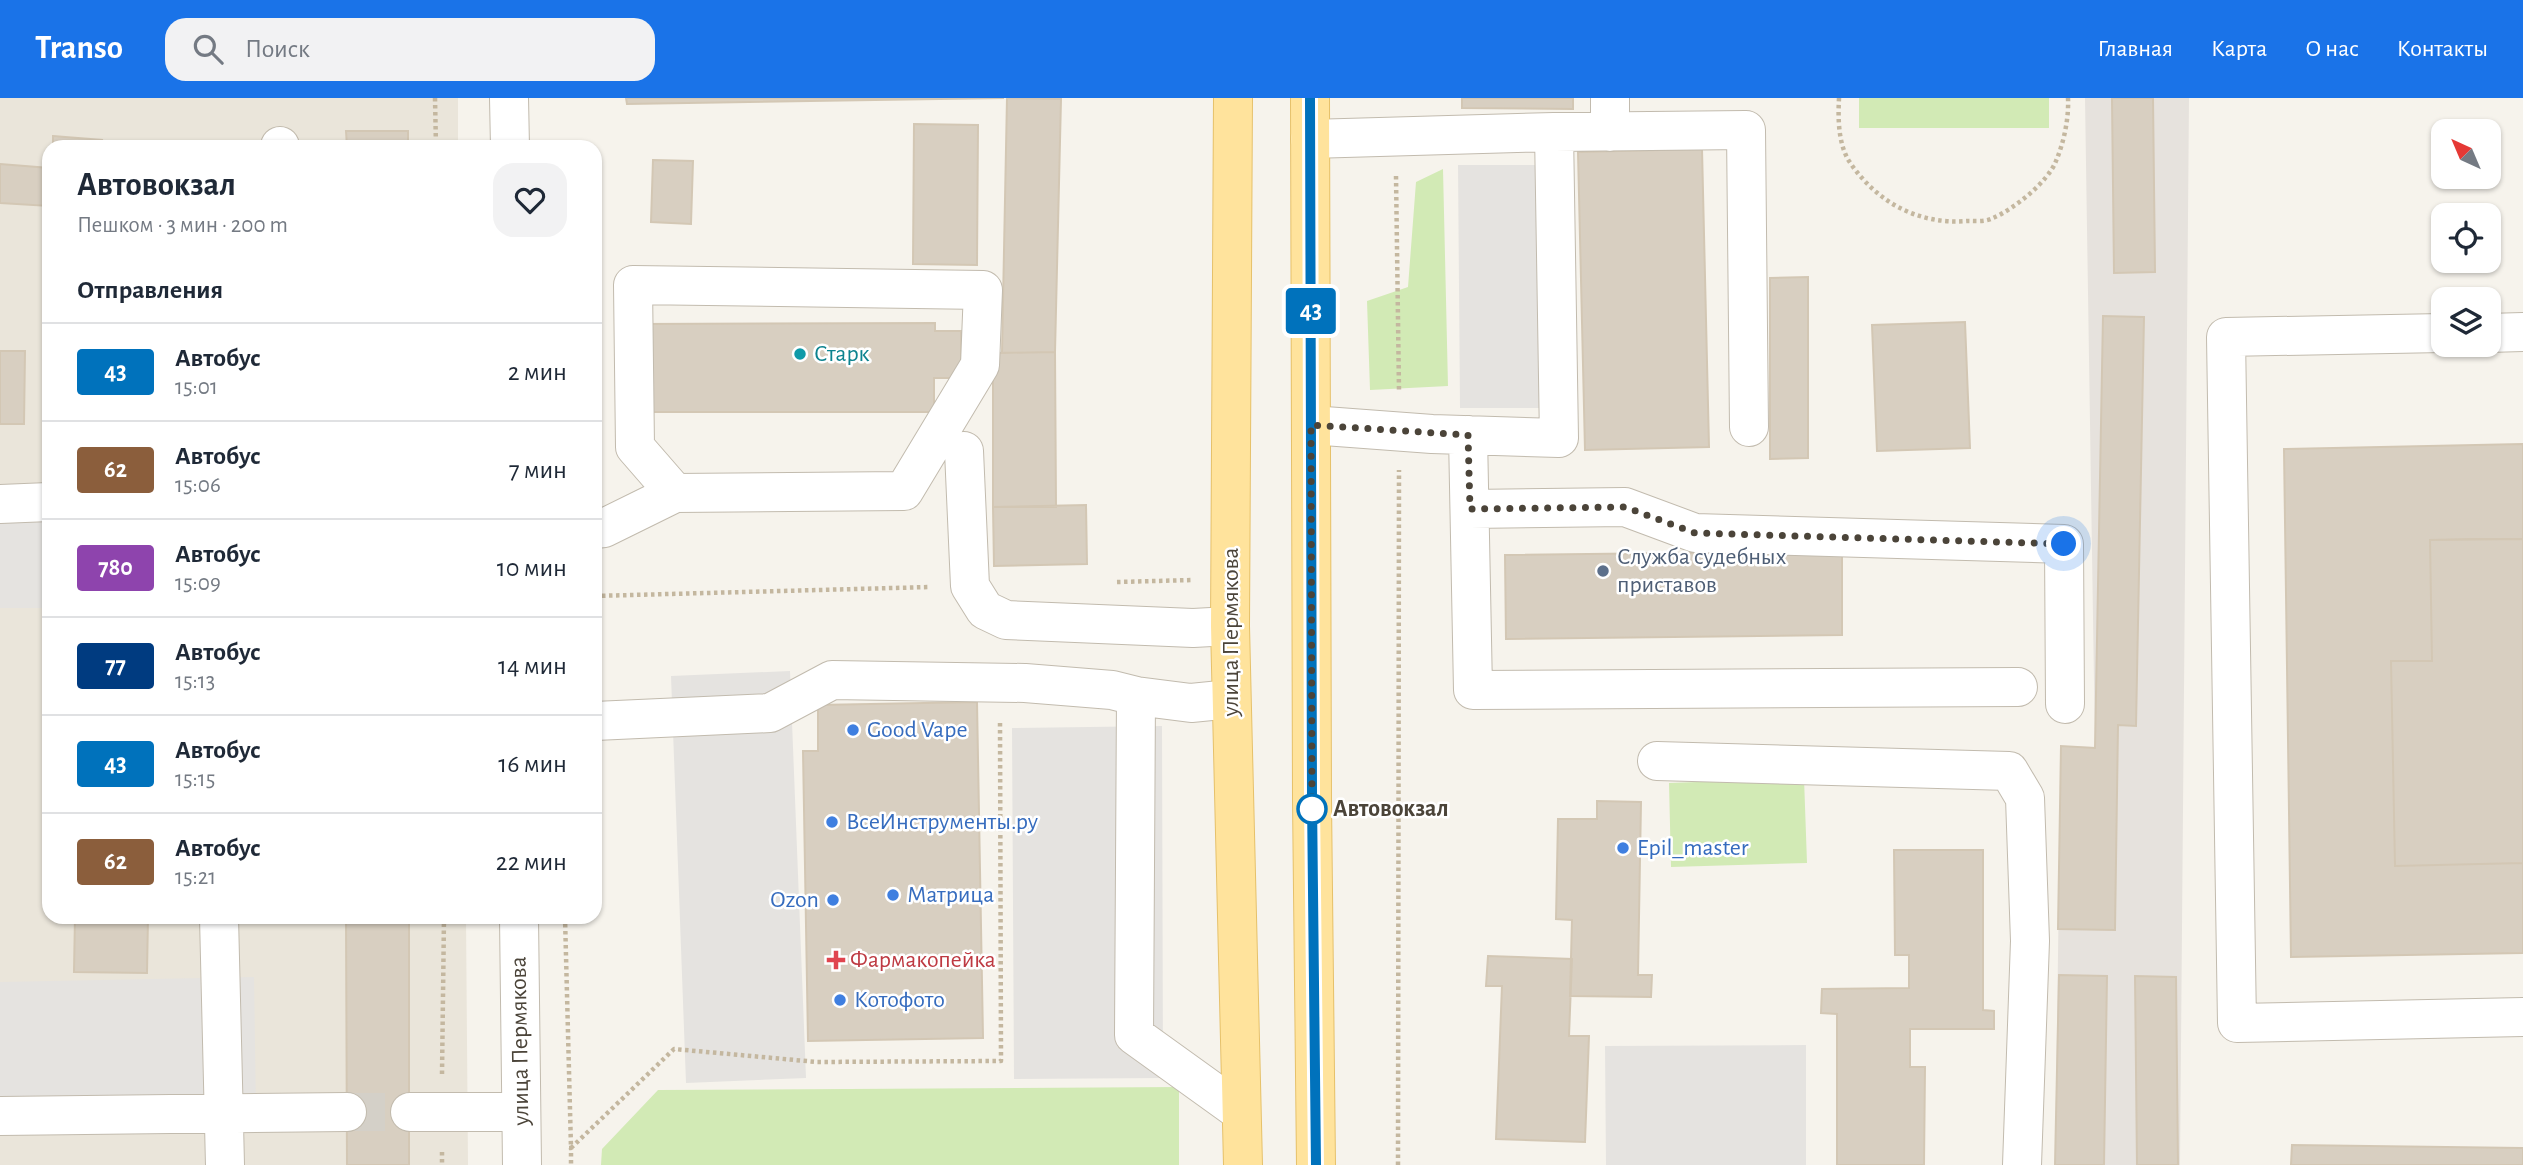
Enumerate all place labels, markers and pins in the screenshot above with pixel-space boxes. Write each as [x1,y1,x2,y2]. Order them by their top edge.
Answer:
place label: Старк [814,342,870,366]
marker: Старк [792,346,808,362]
place label: Служба судебных приставов [1617,545,1787,597]
marker: Служба судебных приставов [1595,563,1611,579]
place label: Good Vape [867,718,968,742]
marker: Good Vape [845,722,861,738]
marker: Автовокзал [1297,794,1327,824]
place label: Автовокзал [1333,797,1449,821]
place label: ВсеИнструменты.ру [846,810,1039,834]
marker: ВсеИнструменты.ру [824,814,840,830]
place label: Epil_master [1637,836,1749,860]
marker: Epil_master [1615,840,1631,856]
place label: Матрица [907,883,994,907]
marker: Матрица [885,887,901,903]
place label: Ozon [770,888,819,912]
marker: Ozon [825,892,841,908]
place label: Фармакопейка [850,948,996,972]
marker: Фармакопейка [828,952,844,968]
place label: Котофото [854,988,945,1012]
marker: Котофото [832,992,848,1008]

